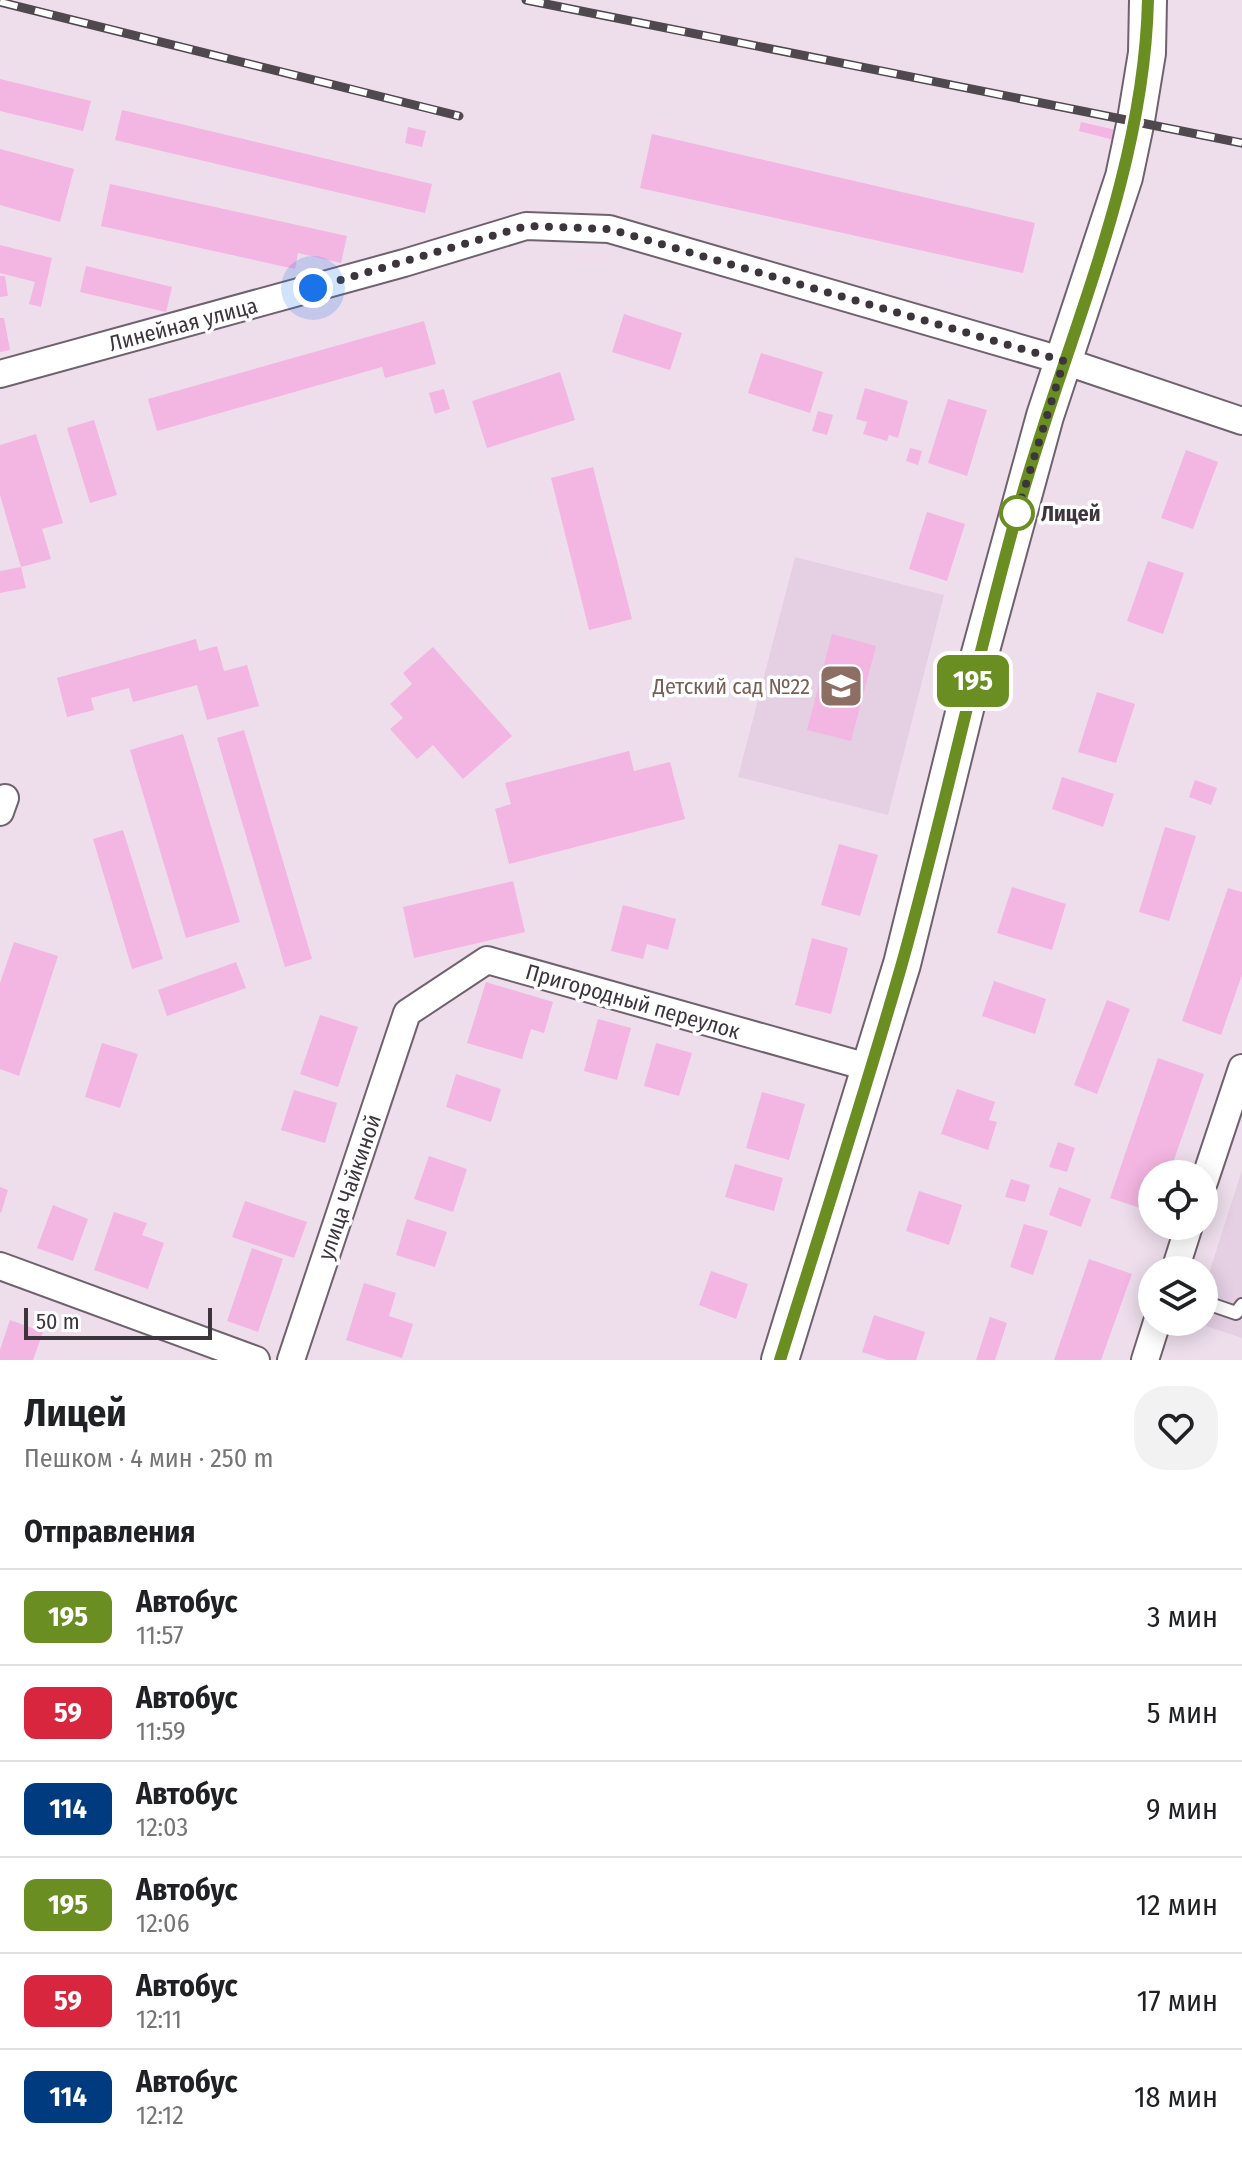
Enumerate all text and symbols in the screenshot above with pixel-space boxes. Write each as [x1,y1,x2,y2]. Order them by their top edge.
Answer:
your location [293,268,333,308]
street label: Линейная улица [106,292,260,357]
marker: Лицей [1000,496,1034,530]
place label: Лицей [1041,500,1100,527]
line badge: 195 [927,655,1019,707]
school or university icon: Детский сад №22 [817,662,865,710]
text: 195 [953,664,993,697]
place label: Детский сад №22 [652,673,810,700]
street label: Пригородный переулок [523,958,744,1045]
street label: улица Чайкиной [312,1111,387,1264]
map controls [1138,1160,1218,1336]
button: locate [1138,1160,1218,1240]
button: layers [1138,1256,1218,1336]
scale bar [24,1304,212,1340]
text: 50 m [36,1308,80,1335]
button: heart [1134,1386,1218,1470]
text: Лицей [24,1390,127,1436]
text: Пешком · 4 мин · 250 m [24,1443,273,1474]
text: Отправления [24,1514,195,1550]
text: Автобус [136,1584,238,1620]
text: 3 мин [1147,1599,1218,1635]
text: 195 [48,1600,88,1633]
text: 11:57 [136,1620,183,1651]
text: Автобус [136,1680,238,1716]
text: 5 мин [1147,1695,1218,1731]
text: 59 [54,1696,82,1729]
text: 11:59 [136,1716,186,1747]
text: Автобус [136,1776,238,1812]
text: 9 мин [1146,1791,1218,1827]
text: 114 [49,1792,87,1825]
text: 12:03 [136,1812,188,1843]
text: Автобус [136,1872,238,1908]
text: 12 мин [1136,1887,1218,1923]
text: 195 [48,1888,88,1921]
text: 12:06 [136,1908,190,1939]
text: Автобус [136,1968,238,2004]
text: 17 мин [1137,1983,1218,2019]
text: 59 [54,1984,82,2017]
text: 12:11 [136,2004,182,2035]
text: Автобус [136,2064,238,2100]
text: 18 мин [1134,2079,1218,2115]
text: 114 [49,2080,87,2113]
text: 12:12 [136,2100,184,2131]

